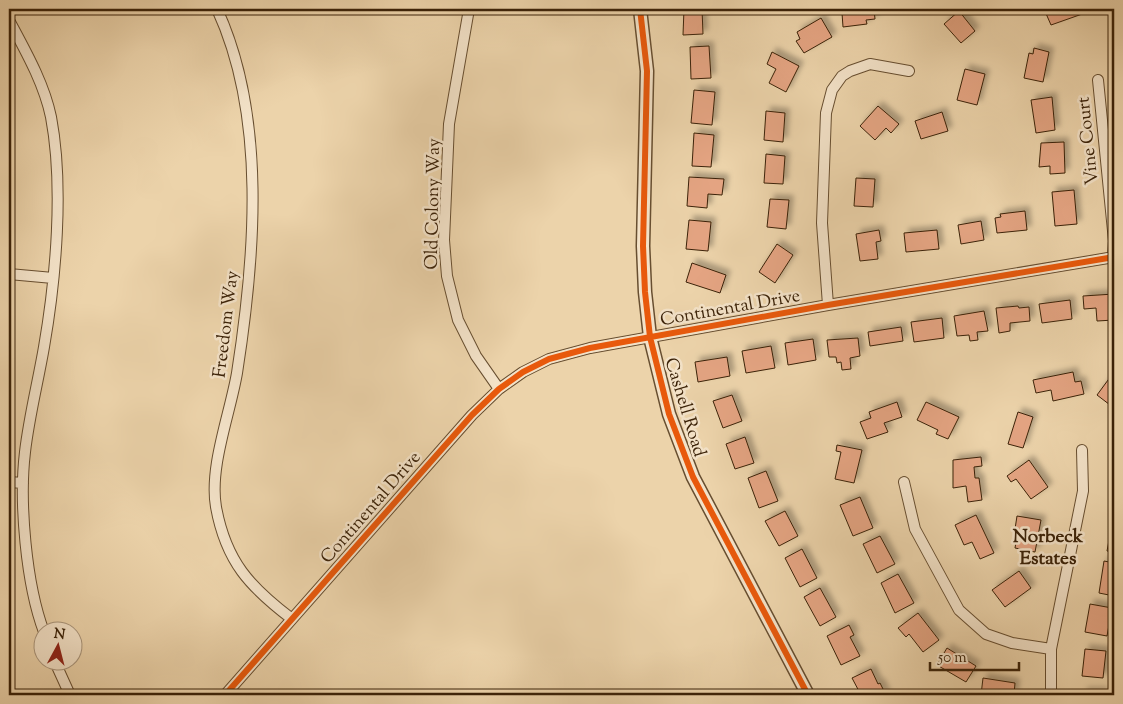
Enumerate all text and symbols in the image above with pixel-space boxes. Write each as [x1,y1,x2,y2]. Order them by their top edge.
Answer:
street label: Vine Court [1071,95,1107,186]
street label: Old Colony Way [420,138,448,270]
street label: Freedom Way [208,269,246,379]
street label: Continental Drive [658,284,802,334]
street label: Cashell Road [657,355,712,460]
street label: Continental Drive [315,446,428,570]
district label: Norbeck Estates [1013,524,1084,573]
north arrow [32,622,82,672]
text: N [53,624,66,646]
scale bar [930,639,1019,671]
text: 50 m [937,648,967,669]

